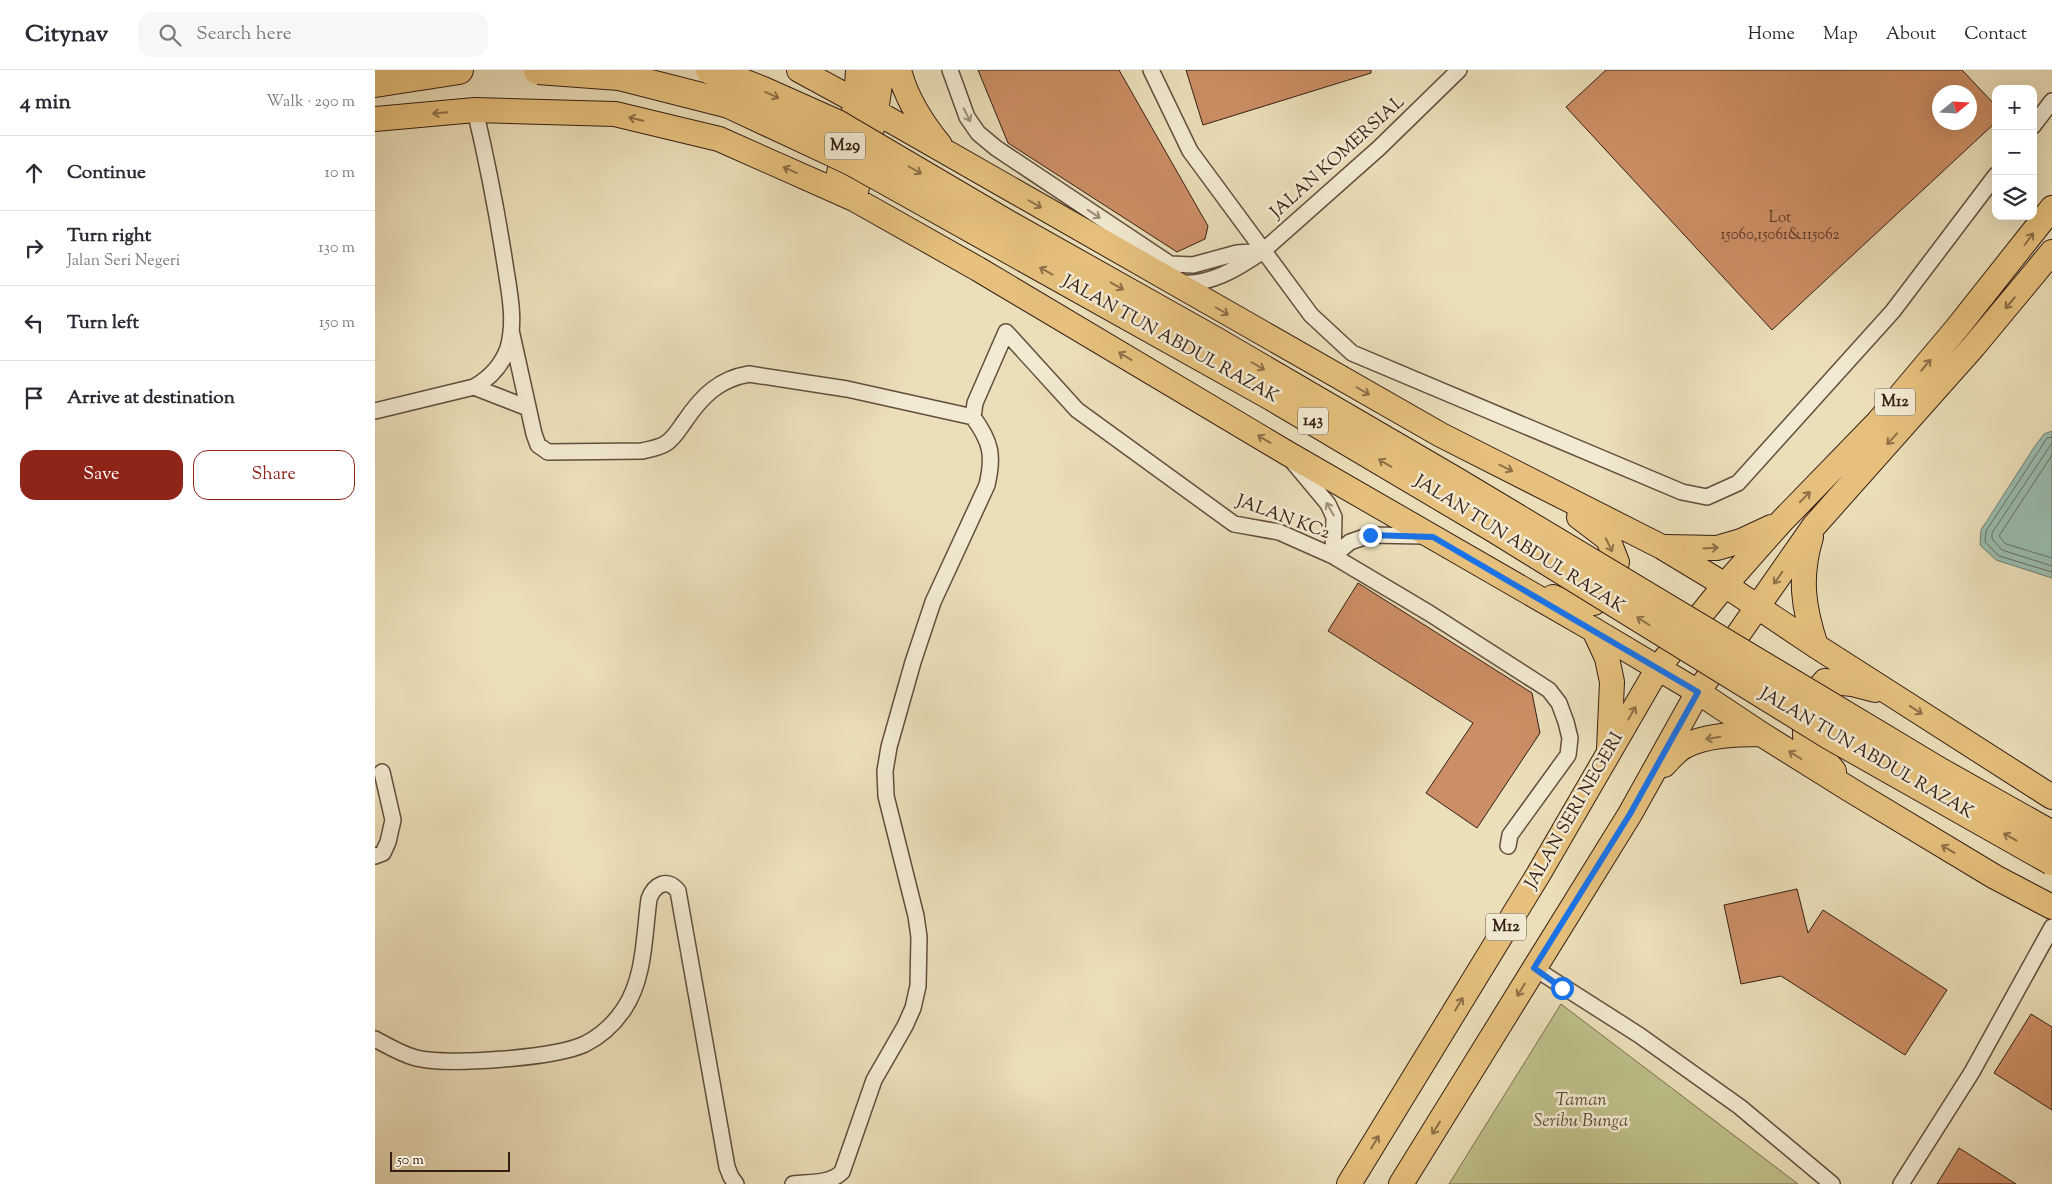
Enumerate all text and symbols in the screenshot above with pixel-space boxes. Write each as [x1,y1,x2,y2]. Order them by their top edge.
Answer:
search box [138,12,488,57]
text: Citynav [25,18,108,52]
icon: search [156,21,184,49]
text: Search here [196,21,292,48]
text: Home [1748,22,1795,48]
text: Map [1823,22,1858,48]
text: About [1886,22,1936,48]
text: Contact [1964,22,2027,48]
north arrow [1932,85,1977,130]
map controls [1992,85,2037,220]
button: + [1992,85,2037,130]
text: 4 min [20,88,71,118]
one-way arrow [764,90,779,100]
street label: JALAN KOMERSIAL [1264,90,1411,226]
text: Walk · 290 m [266,91,355,114]
one-way arrow [432,108,448,118]
one-way arrow [962,108,972,123]
one-way arrow [629,114,645,123]
button: − [1992,130,2037,175]
road number: M29 [825,132,865,160]
icon: ahead [20,159,48,187]
text: Continue [67,160,146,187]
text: 10 m [325,162,355,185]
one-way arrow [783,165,798,175]
one-way arrow [908,165,922,175]
button: layers [1992,175,2037,220]
one-way arrow [1028,199,1043,209]
house number: Lot 15060,15061&115062 [1720,208,1840,246]
one-way arrow [1087,209,1101,219]
text: Turn right [67,223,151,250]
one-way arrow [2024,232,2034,246]
icon: right [20,234,48,262]
text: 130 m [318,237,355,260]
text: Jalan Seri Negeri [67,250,180,273]
one-way arrow [1040,265,1054,275]
street label: JALAN TUN ABDUL RAZAK [1056,269,1283,410]
one-way arrow [1109,281,1124,291]
one-way arrow [2004,297,2016,310]
one-way arrow [1214,306,1229,316]
icon: left [20,309,48,337]
text: Turn left [67,310,139,337]
text: 150 m [319,312,355,335]
one-way arrow [1118,351,1132,361]
one-way arrow [1921,358,1932,371]
one-way arrow [1251,361,1265,371]
icon: arrive [20,384,48,412]
text: Arrive at destination [67,385,235,412]
one-way arrow [1356,386,1371,396]
road number: M12 [1875,388,1915,416]
road number: 143 [1298,408,1328,434]
one-way arrow [1886,432,1897,445]
one-way arrow [1258,434,1272,444]
button: Save [20,450,183,500]
button: Share [193,450,355,500]
one-way arrow [1379,458,1393,468]
one-way arrow [1499,463,1514,473]
street label: JALAN TUN ABDUL RAZAK [1408,469,1629,621]
street label: JALAN KC2 [1231,489,1334,547]
one-way arrow [1799,491,1811,503]
one-way arrow [1324,502,1334,516]
route end [1359,524,1382,547]
one-way arrow [1605,537,1615,552]
one-way arrow [1702,544,1718,553]
one-way arrow [1773,571,1783,585]
one-way arrow [1637,616,1651,626]
street label: JALAN TUN ABDUL RAZAK [1753,681,1978,826]
one-way arrow [1909,705,1923,715]
one-way arrow [1627,707,1637,721]
street label: JALAN SERI NEGERI [1519,728,1631,895]
one-way arrow [1705,733,1721,743]
one-way arrow [1788,750,1802,760]
one-way arrow [2002,832,2017,842]
one-way arrow [1942,843,1956,853]
road number: M12 [1486,914,1526,940]
route start [1551,977,1574,1000]
one-way arrow [1516,982,1526,996]
one-way arrow [1455,997,1465,1011]
park label: Taman Seribu Bunga [1534,1088,1628,1135]
one-way arrow [1431,1120,1441,1134]
one-way arrow [1370,1136,1380,1150]
scale bar [390,1149,510,1172]
text: 50 m [397,1151,424,1171]

